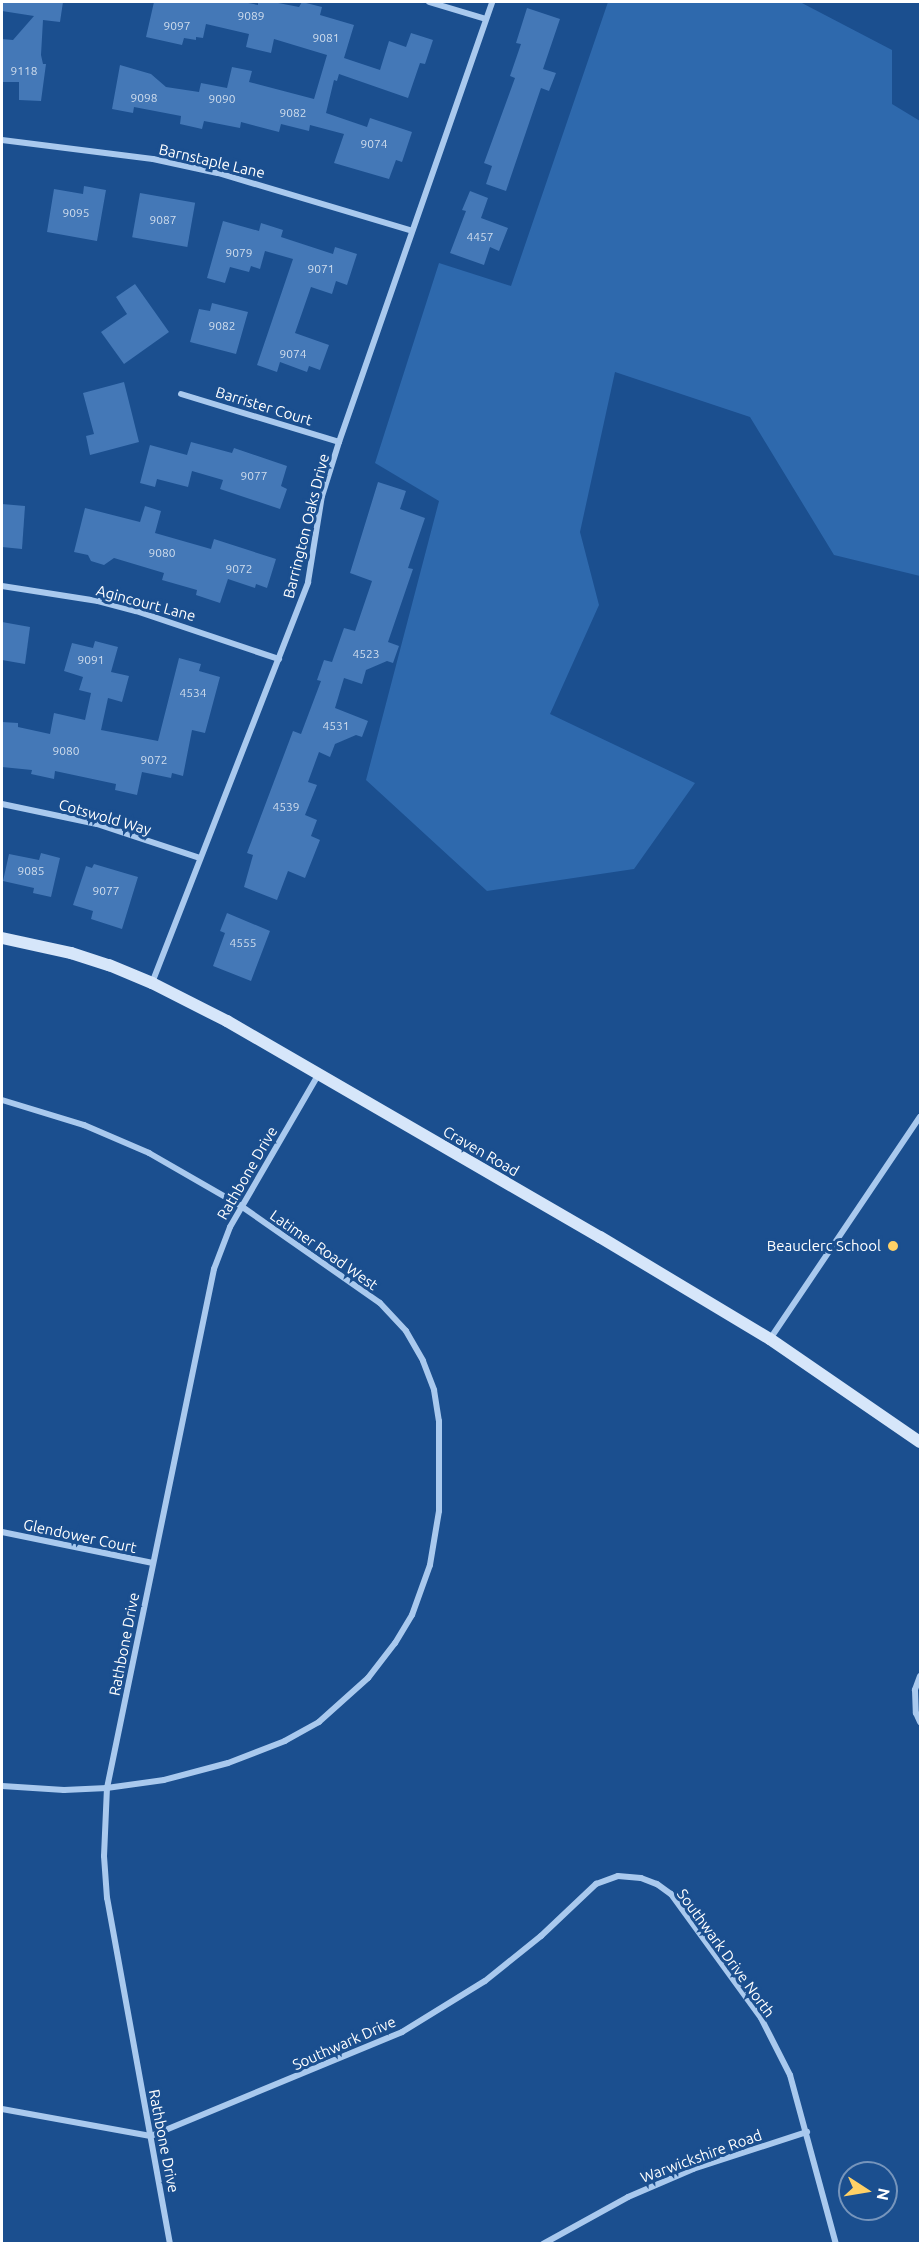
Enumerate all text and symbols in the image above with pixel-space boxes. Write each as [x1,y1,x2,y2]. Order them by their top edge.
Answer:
house number: 9089 [237,9,265,23]
house number: 9097 [163,19,191,33]
house number: 9081 [312,31,340,45]
house number: 9118 [10,64,38,78]
house number: 9098 [130,91,158,105]
house number: 9090 [208,92,236,106]
house number: 9082 [279,106,307,120]
house number: 9074 [360,137,388,151]
street label: Barnstaple Lane [157,140,267,182]
house number: 9095 [62,206,90,220]
house number: 9087 [149,213,177,227]
house number: 4457 [466,230,494,244]
house number: 9079 [225,246,253,260]
house number: 9071 [307,262,335,276]
house number: 9082 [208,319,236,333]
house number: 9074 [279,347,307,361]
street label: Barrister Court [213,383,315,429]
street label: Barrington Oaks Drive [279,452,333,600]
house number: 9077 [240,469,268,483]
house number: 9080 [148,546,176,560]
house number: 9072 [225,562,253,576]
street label: Agincourt Lane [94,581,198,625]
house number: 4523 [352,647,380,661]
house number: 9091 [77,653,105,667]
house number: 4534 [179,686,207,700]
house number: 4531 [322,719,350,733]
house number: 9080 [52,744,80,758]
house number: 9072 [140,753,168,767]
street label: Cotswold Way [57,795,153,839]
house number: 4539 [272,800,300,814]
house number: 9085 [17,864,45,878]
house number: 9077 [92,884,120,898]
house number: 4555 [229,936,257,950]
street label: Craven Road [440,1122,522,1180]
street label: Rathbone Drive [213,1123,281,1223]
street label: Latimer Road West [267,1206,381,1294]
place label: Beauclerc School [767,1237,881,1255]
marker: Beauclerc School [886,1239,900,1253]
street label: Glendower Court [22,1515,138,1557]
street label: Rathbone Drive [105,1591,143,1697]
street label: Southwark Drive North [673,1885,779,2021]
street label: Southwark Drive [290,2012,398,2074]
street label: Rathbone Drive [145,2088,183,2194]
street label: Warwickshire Road [638,2126,764,2186]
north arrow [838,2161,898,2221]
text: N [874,2187,894,2202]

